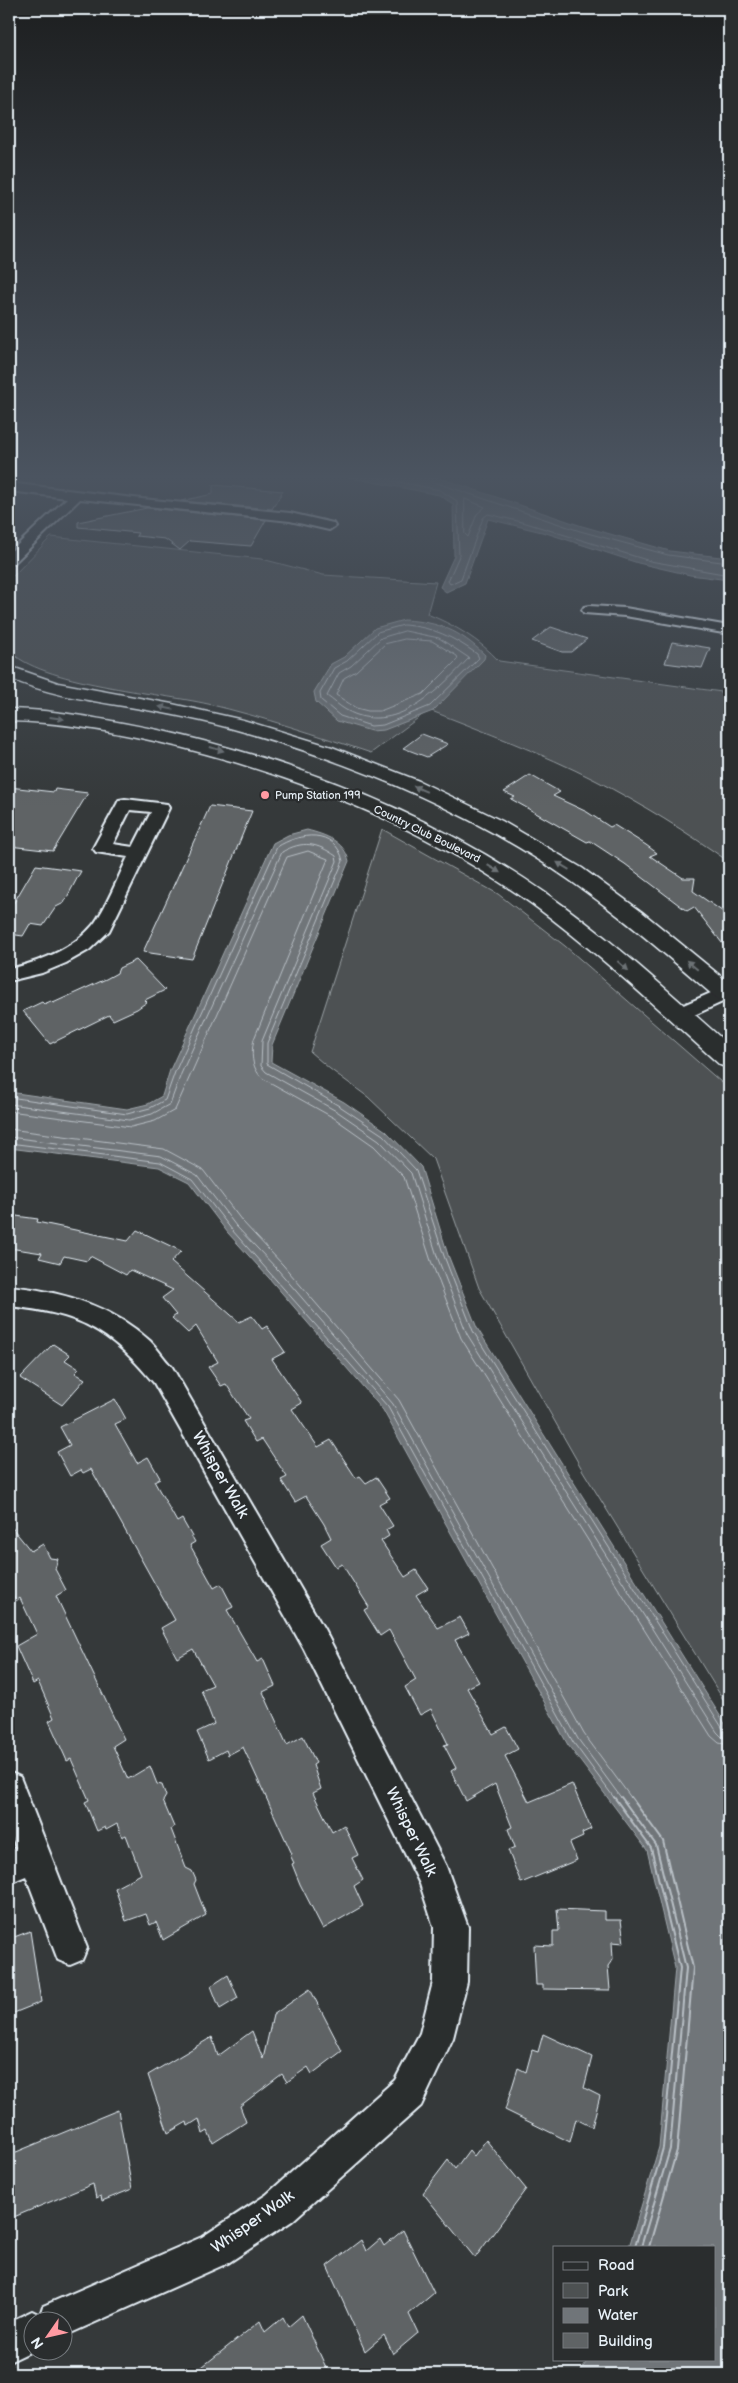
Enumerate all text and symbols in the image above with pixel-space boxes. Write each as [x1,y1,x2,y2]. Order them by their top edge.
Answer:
one-way arrow [157,704,173,712]
one-way arrow [50,714,66,722]
one-way arrow [209,746,224,754]
one-way arrow [412,785,427,793]
marker: Pump Station 199 [259,789,271,801]
place label: Pump Station 199 [275,789,361,802]
street label: Country Club Boulevard [372,802,482,866]
one-way arrow [556,862,569,871]
one-way arrow [487,864,500,873]
one-way arrow [686,959,699,970]
one-way arrow [617,960,629,972]
street label: Whisper Walk [188,1428,253,1522]
street label: Whisper Walk [381,1784,441,1880]
street label: Whisper Walk [208,2186,298,2258]
legend [553,2246,716,2360]
text: Road [598,2256,634,2275]
text: Park [598,2282,629,2301]
text: Water [598,2306,638,2325]
north arrow [22,2310,72,2360]
text: Building [598,2332,653,2351]
text: N [28,2334,48,2352]

